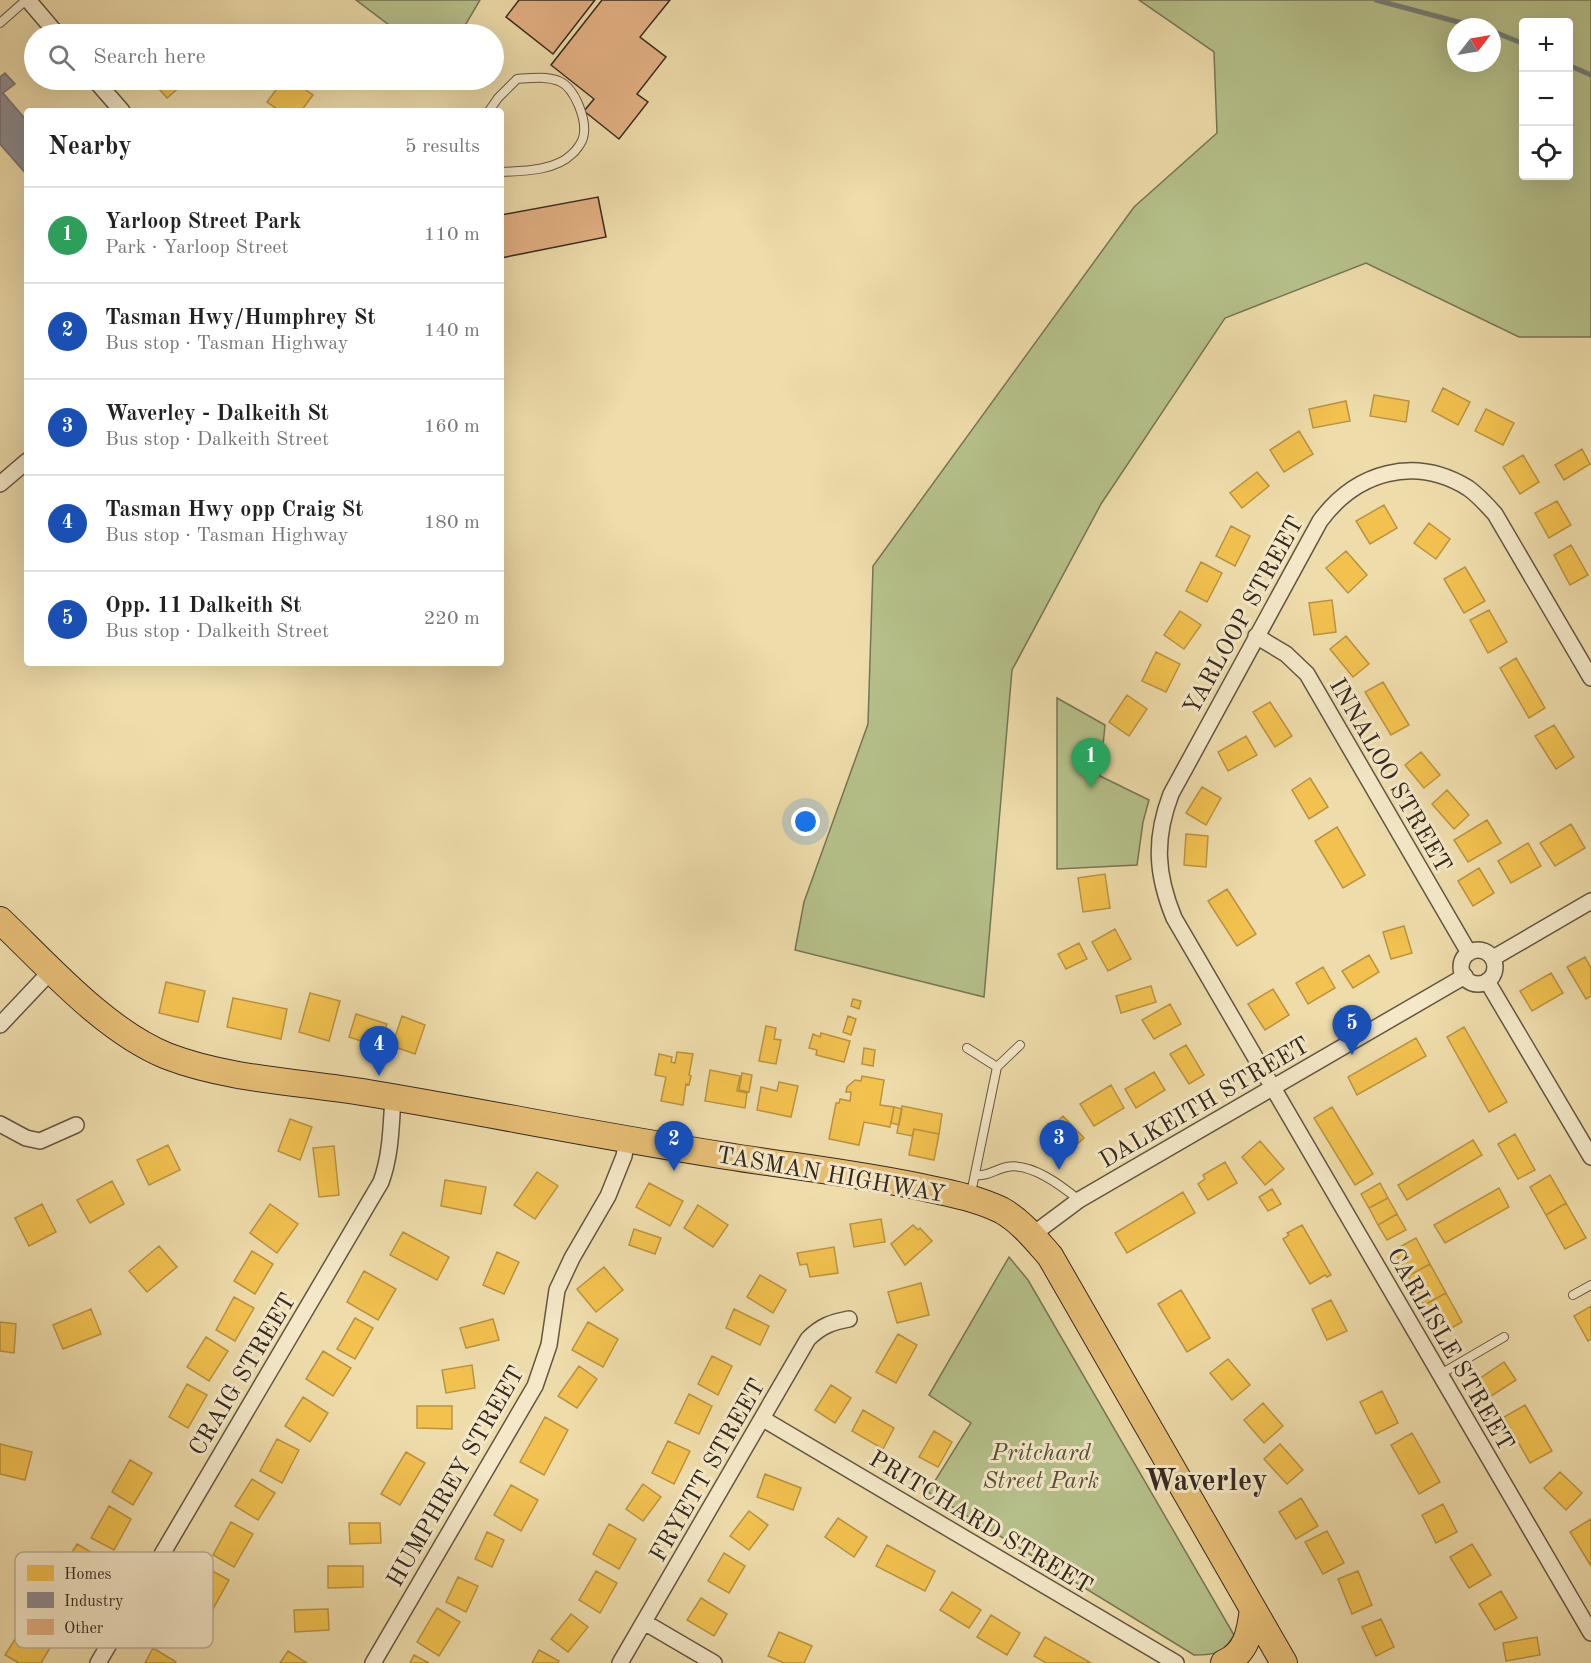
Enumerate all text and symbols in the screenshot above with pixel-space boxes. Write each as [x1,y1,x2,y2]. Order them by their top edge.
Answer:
north arrow [1447,18,1501,72]
map controls [1519,18,1573,180]
button: + [1519,18,1573,72]
search box [24,24,504,90]
icon: search [45,41,78,74]
text: Search here [93,46,206,68]
button: − [1519,72,1573,126]
button: locate [1519,126,1573,180]
text: Nearby [48,134,132,160]
text: 5 results [405,137,480,157]
text: Yarloop Street Park [105,211,301,233]
text: 1 [62,225,73,245]
text: 110 m [424,225,480,245]
text: Park · Yarloop Street [105,238,289,258]
text: Tasman Hwy/Humphrey St [105,307,375,329]
text: 2 [62,321,73,341]
text: 140 m [424,321,480,341]
text: Bus stop · Tasman Highway [105,334,348,354]
text: Waverley - Dalkeith St [105,403,329,425]
text: 3 [62,417,73,437]
text: 160 m [424,417,480,437]
text: Bus stop · Dalkeith Street [105,430,329,450]
text: Tasman Hwy opp Craig St [105,499,363,521]
text: 4 [62,513,73,533]
text: 180 m [424,513,480,533]
street label: YARLOOP STREET [1180,513,1309,719]
text: Bus stop · Tasman Highway [105,526,348,546]
text: Opp. 11 Dalkeith St [105,595,301,617]
text: 5 [62,609,73,629]
text: 220 m [424,609,480,629]
text: Bus stop · Dalkeith Street [105,622,329,642]
street label: INNALOO STREET [1324,675,1455,877]
pin: 1 [1072,738,1110,788]
your location [791,807,820,836]
pin: 5 [1332,1006,1372,1055]
pin: 4 [360,1026,398,1076]
street label: DALKEITH STREET [1096,1034,1314,1174]
pin: 3 [1040,1120,1078,1170]
pin: 2 [654,1122,694,1171]
street label: TASMAN HIGHWAY [714,1144,947,1208]
street label: CARLISLE STREET [1381,1245,1517,1455]
street label: CRAIG STREET [186,1290,302,1460]
street label: HUMPHREY STREET [384,1363,530,1591]
street label: FRYETT STREET [647,1375,771,1567]
park label: Pritchard Street Park [983,1442,1099,1494]
street label: PRITCHARD STREET [864,1448,1096,1600]
district label: Waverley [1144,1467,1268,1497]
legend [15,1552,213,1648]
text: Homes [64,1567,112,1583]
text: Industry [64,1594,124,1610]
text: Other [64,1621,104,1637]

